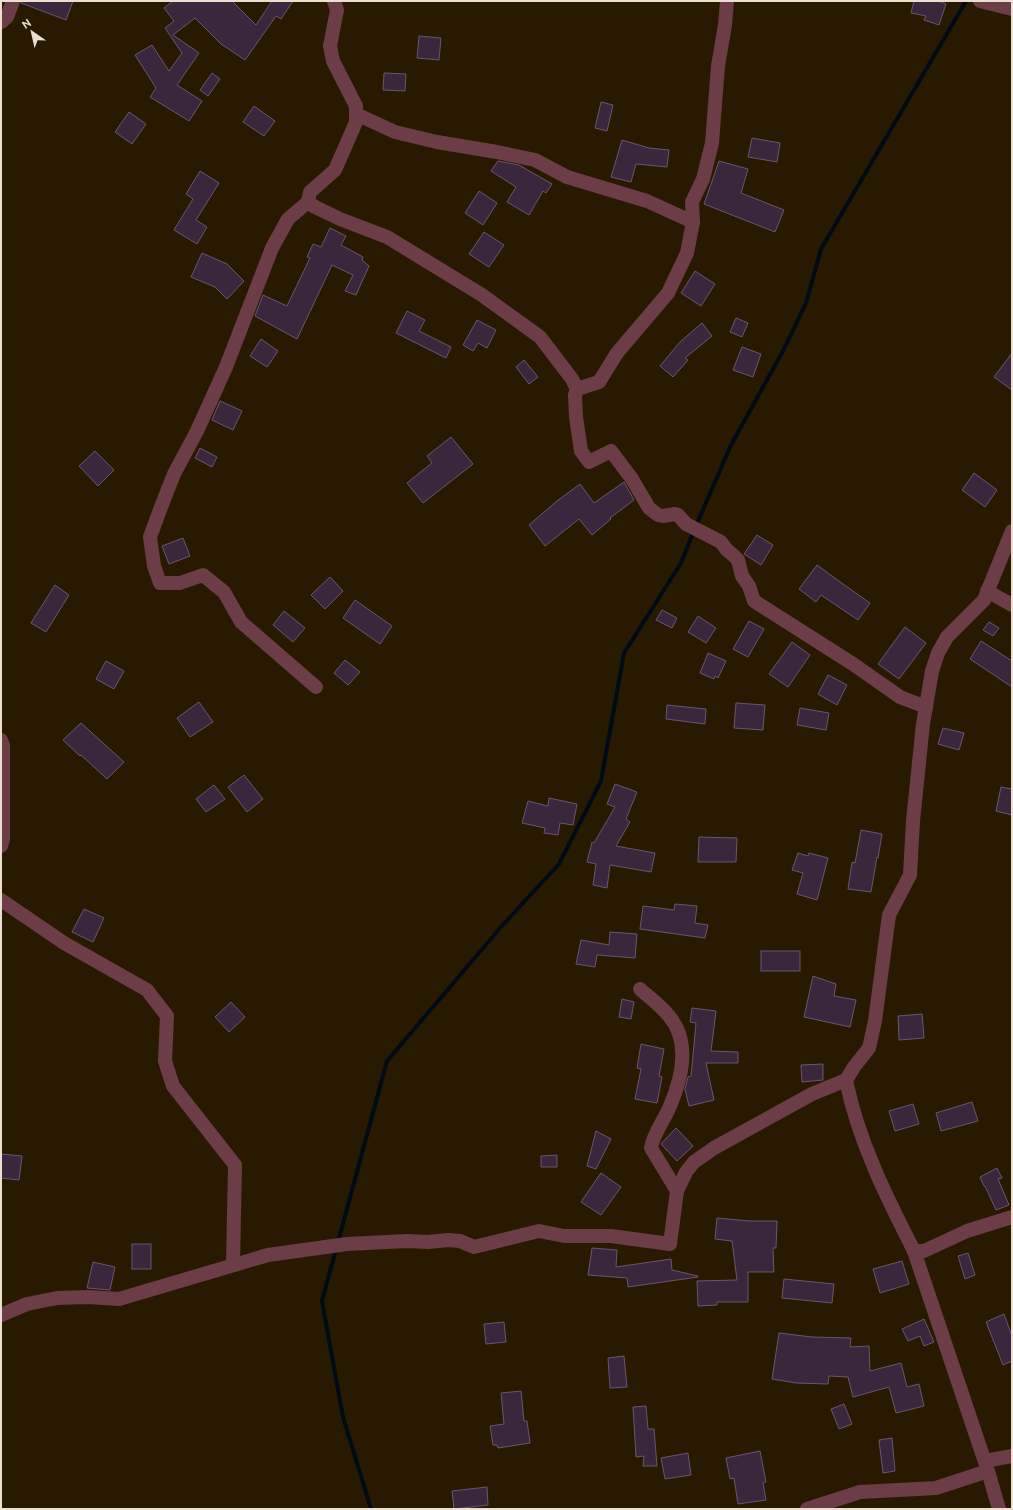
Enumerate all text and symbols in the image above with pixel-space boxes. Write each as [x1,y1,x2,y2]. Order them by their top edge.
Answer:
north arrow [12,12,52,52]
text: N [20,16,33,31]

